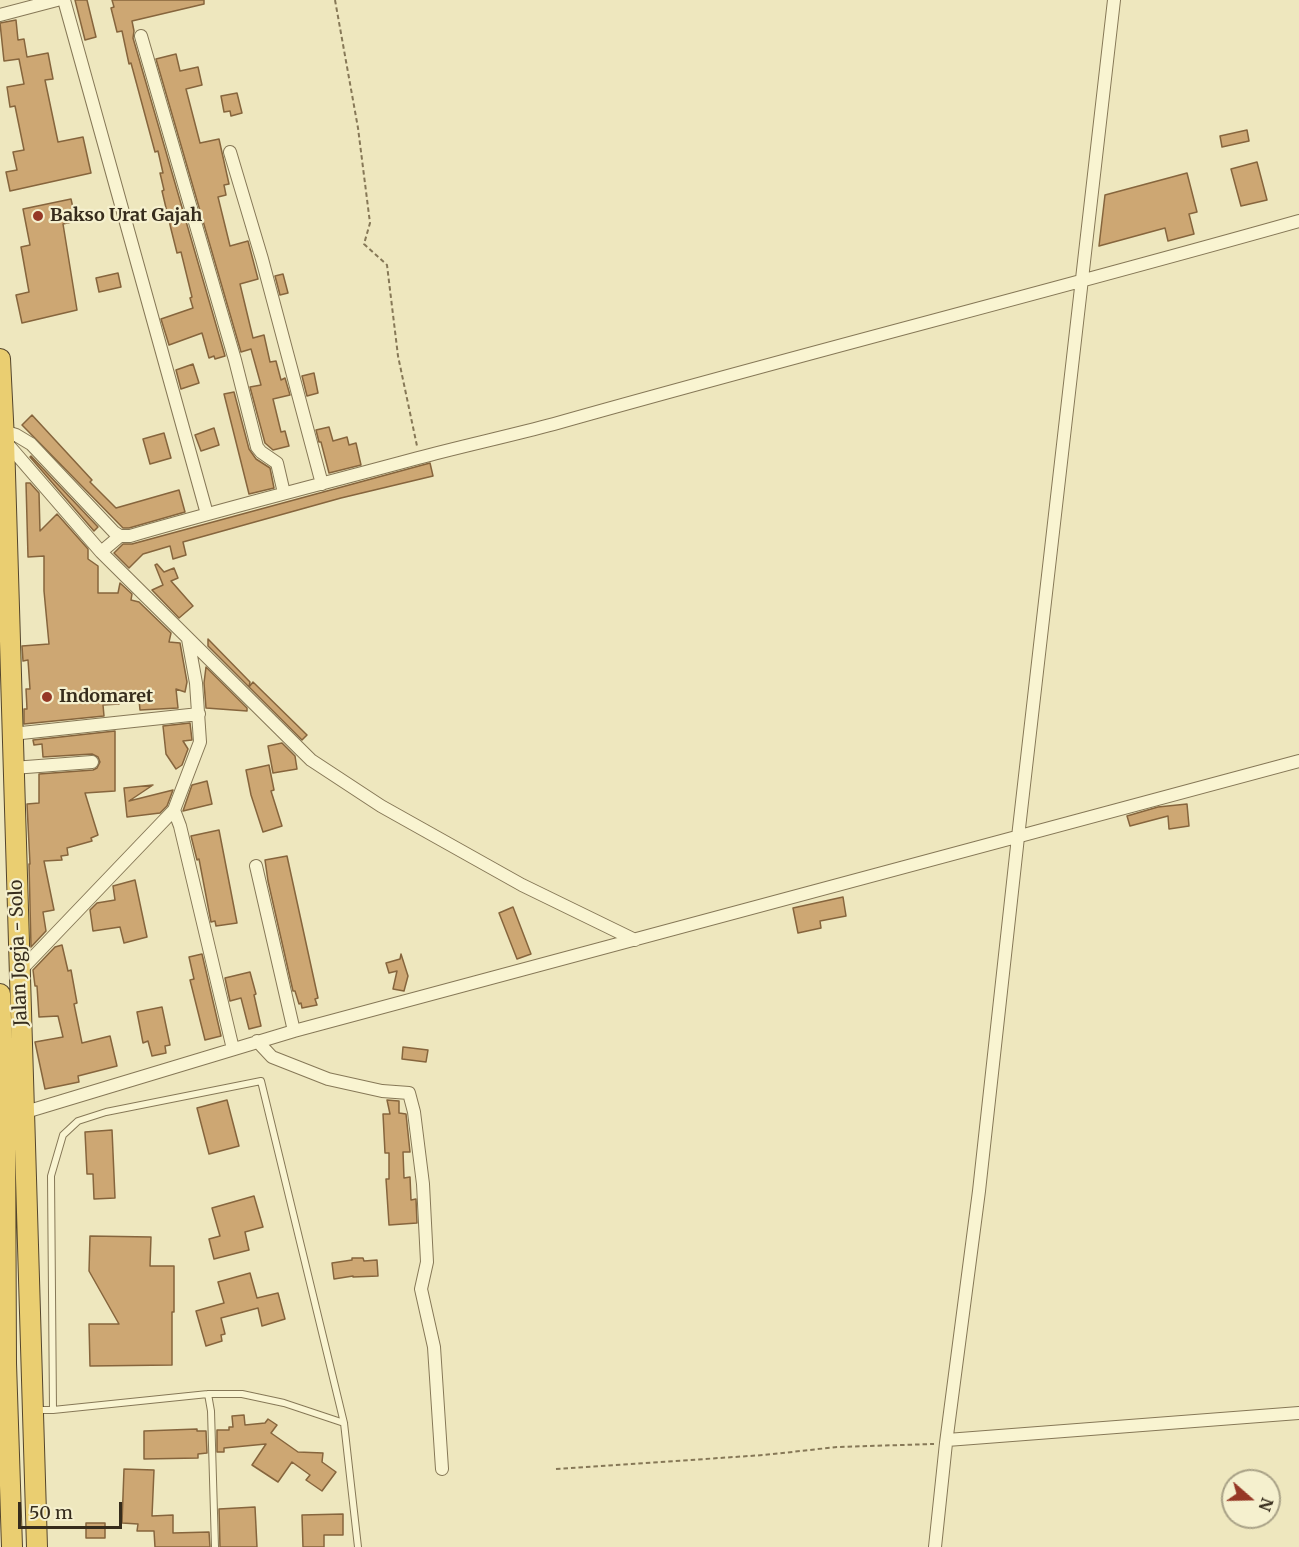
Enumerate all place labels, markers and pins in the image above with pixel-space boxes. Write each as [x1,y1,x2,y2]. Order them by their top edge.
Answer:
place label: Bakso Urat Gajah [50,205,202,227]
marker: Bakso Urat Gajah [31,209,45,223]
place label: Indomaret [59,686,153,708]
marker: Indomaret [40,690,54,704]

